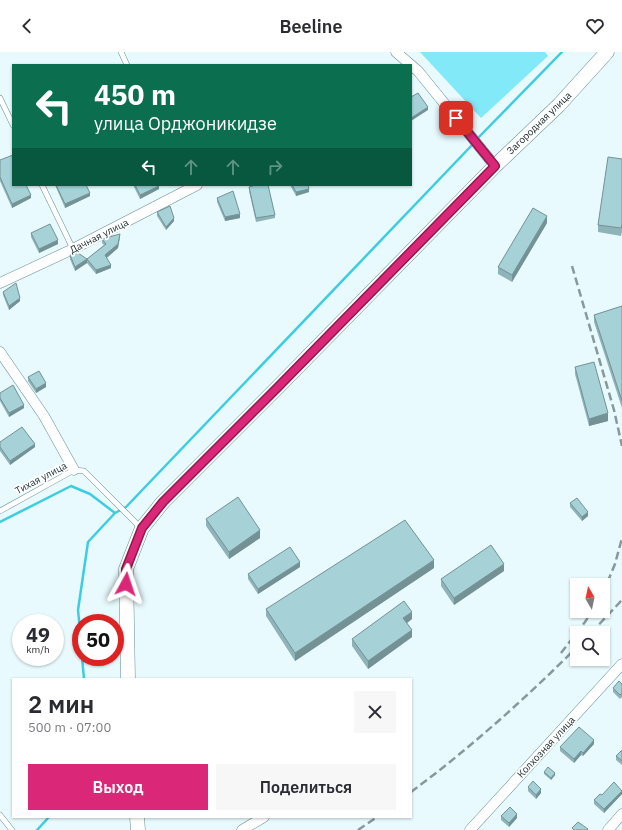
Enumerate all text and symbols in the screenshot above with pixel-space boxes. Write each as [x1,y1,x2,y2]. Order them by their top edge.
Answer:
icon: back [16,15,38,37]
text: Beeline [280,15,342,38]
icon: heart [584,15,606,37]
text: 450 m [94,76,176,113]
icon: left [28,80,80,132]
street label: Загородная улица [504,88,575,157]
pin [439,101,473,135]
icon: arrive [445,107,467,129]
text: улица Орджоникидзе [94,112,277,135]
icon: left [138,156,160,178]
icon: ahead [180,156,202,178]
icon: ahead [222,156,244,178]
icon: right [264,156,286,178]
street label: Дачная улица [67,215,131,256]
street label: Тихая улица [13,459,70,497]
position arrow [105,563,147,605]
north arrow [570,578,610,618]
map controls [570,578,610,666]
speed limit sign: 50 [72,614,124,666]
text: 49 [26,621,50,648]
button: search [570,626,610,666]
text: km/h [26,643,50,656]
text: 2 мин [28,688,94,720]
button: close [354,691,396,733]
street label: Колхозная улица [514,713,578,781]
text: 500 m · 07:00 [28,719,111,736]
button: Выход [28,764,208,810]
button: Поделиться [216,764,396,810]

